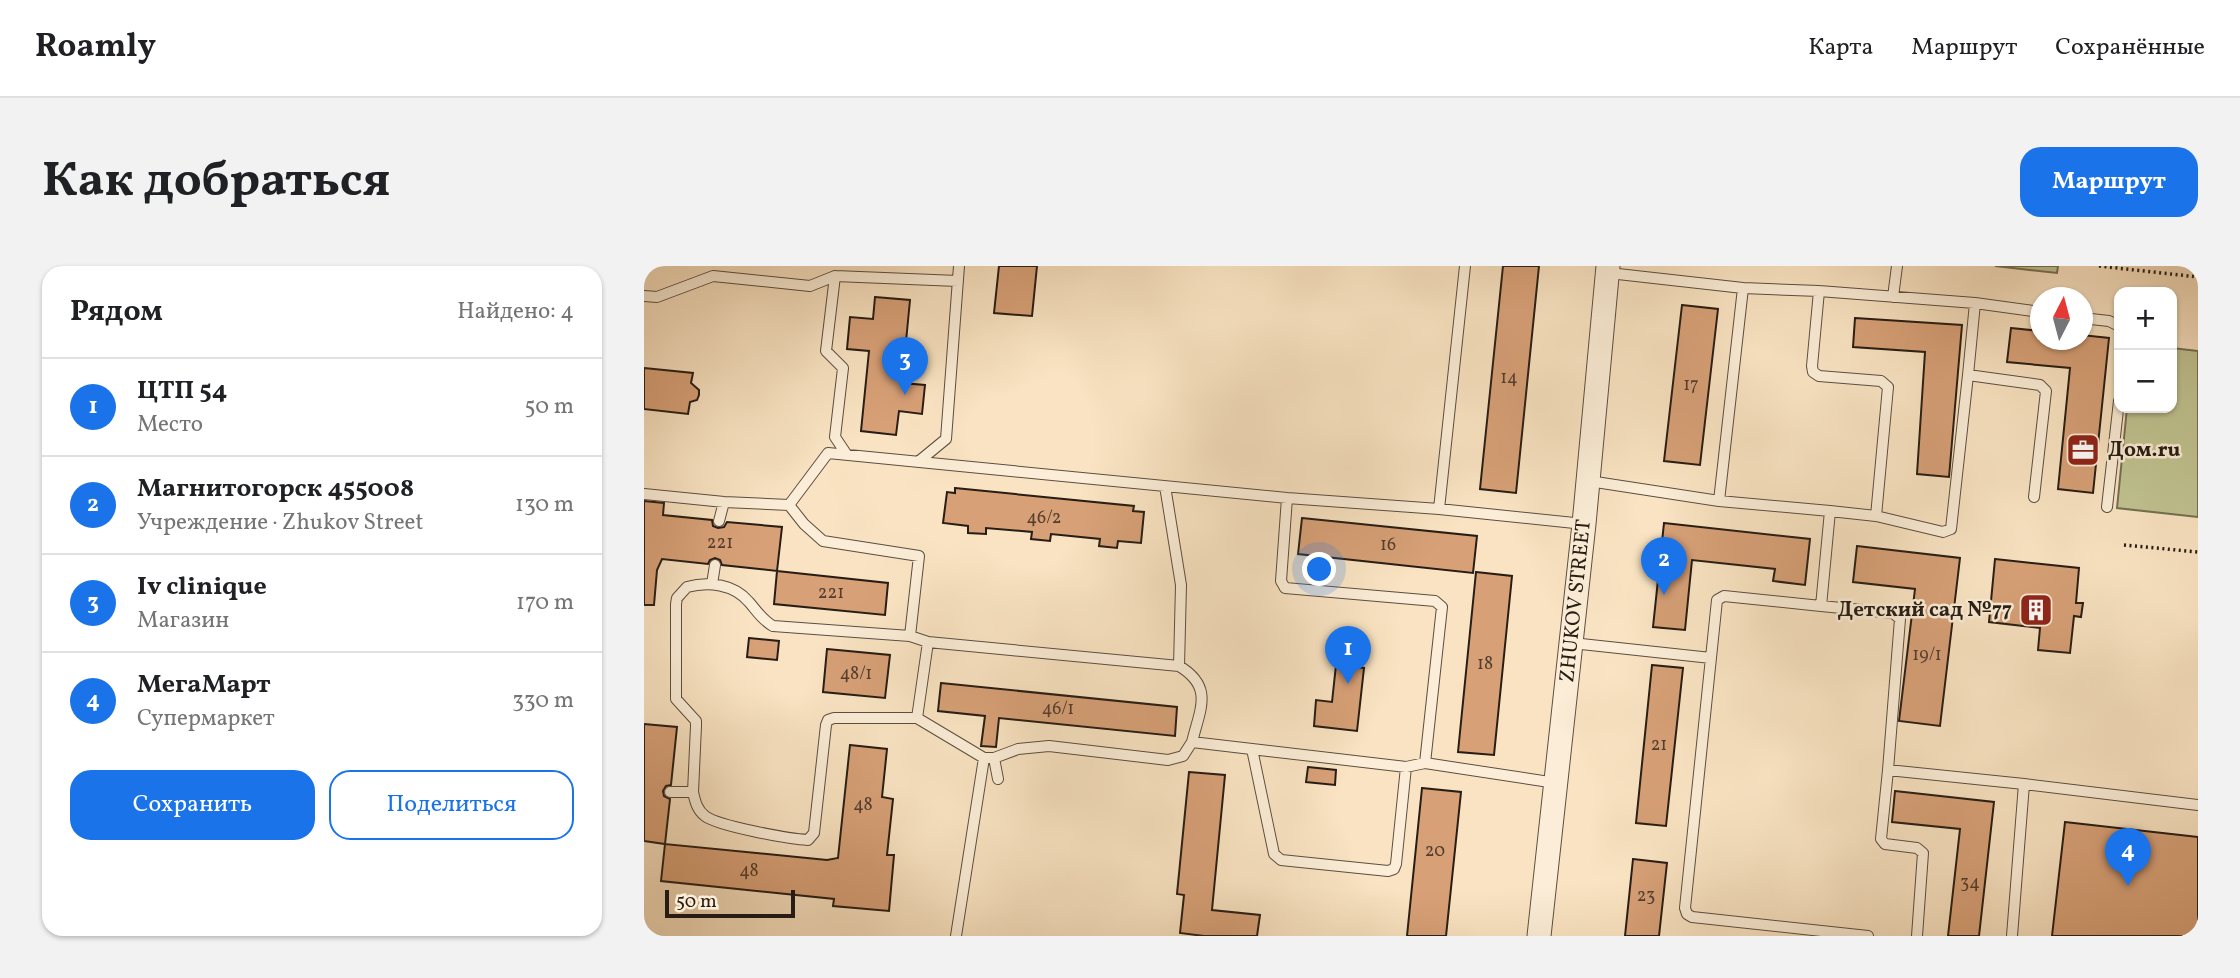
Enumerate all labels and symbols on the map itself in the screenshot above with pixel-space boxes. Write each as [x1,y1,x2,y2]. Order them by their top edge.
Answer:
north arrow [2030,287,2093,350]
pin: 3 [882,337,928,395]
house number: 14 [1500,366,1518,391]
house number: 17 [1683,373,1699,398]
office icon: Дом.ru [2064,431,2102,469]
place label: Дом.ru [2108,436,2180,465]
house number: 46/2 [1026,506,1062,531]
street label: ZHUKOV STREET [1553,518,1599,684]
house number: 221 [707,531,733,556]
house number: 16 [1380,533,1396,558]
pin: 2 [1641,537,1687,595]
your location [1302,552,1336,586]
house number: 221 [818,581,844,606]
building icon: Детский сад №77 [2017,591,2055,629]
place label: Детский сад №77 [1837,596,2012,625]
pin: 1 [1325,626,1371,684]
house number: 19/1 [1912,643,1942,668]
house number: 18 [1477,652,1493,677]
house number: 48/1 [840,662,872,687]
house number: 46/1 [1042,697,1074,722]
house number: 21 [1651,733,1667,758]
house number: 48 [853,793,873,818]
pin: 4 [2105,828,2151,886]
house number: 20 [1425,839,1445,864]
house number: 48 [739,859,759,884]
house number: 34 [1960,871,1980,896]
house number: 23 [1637,884,1655,909]
scale bar [665,887,794,919]

